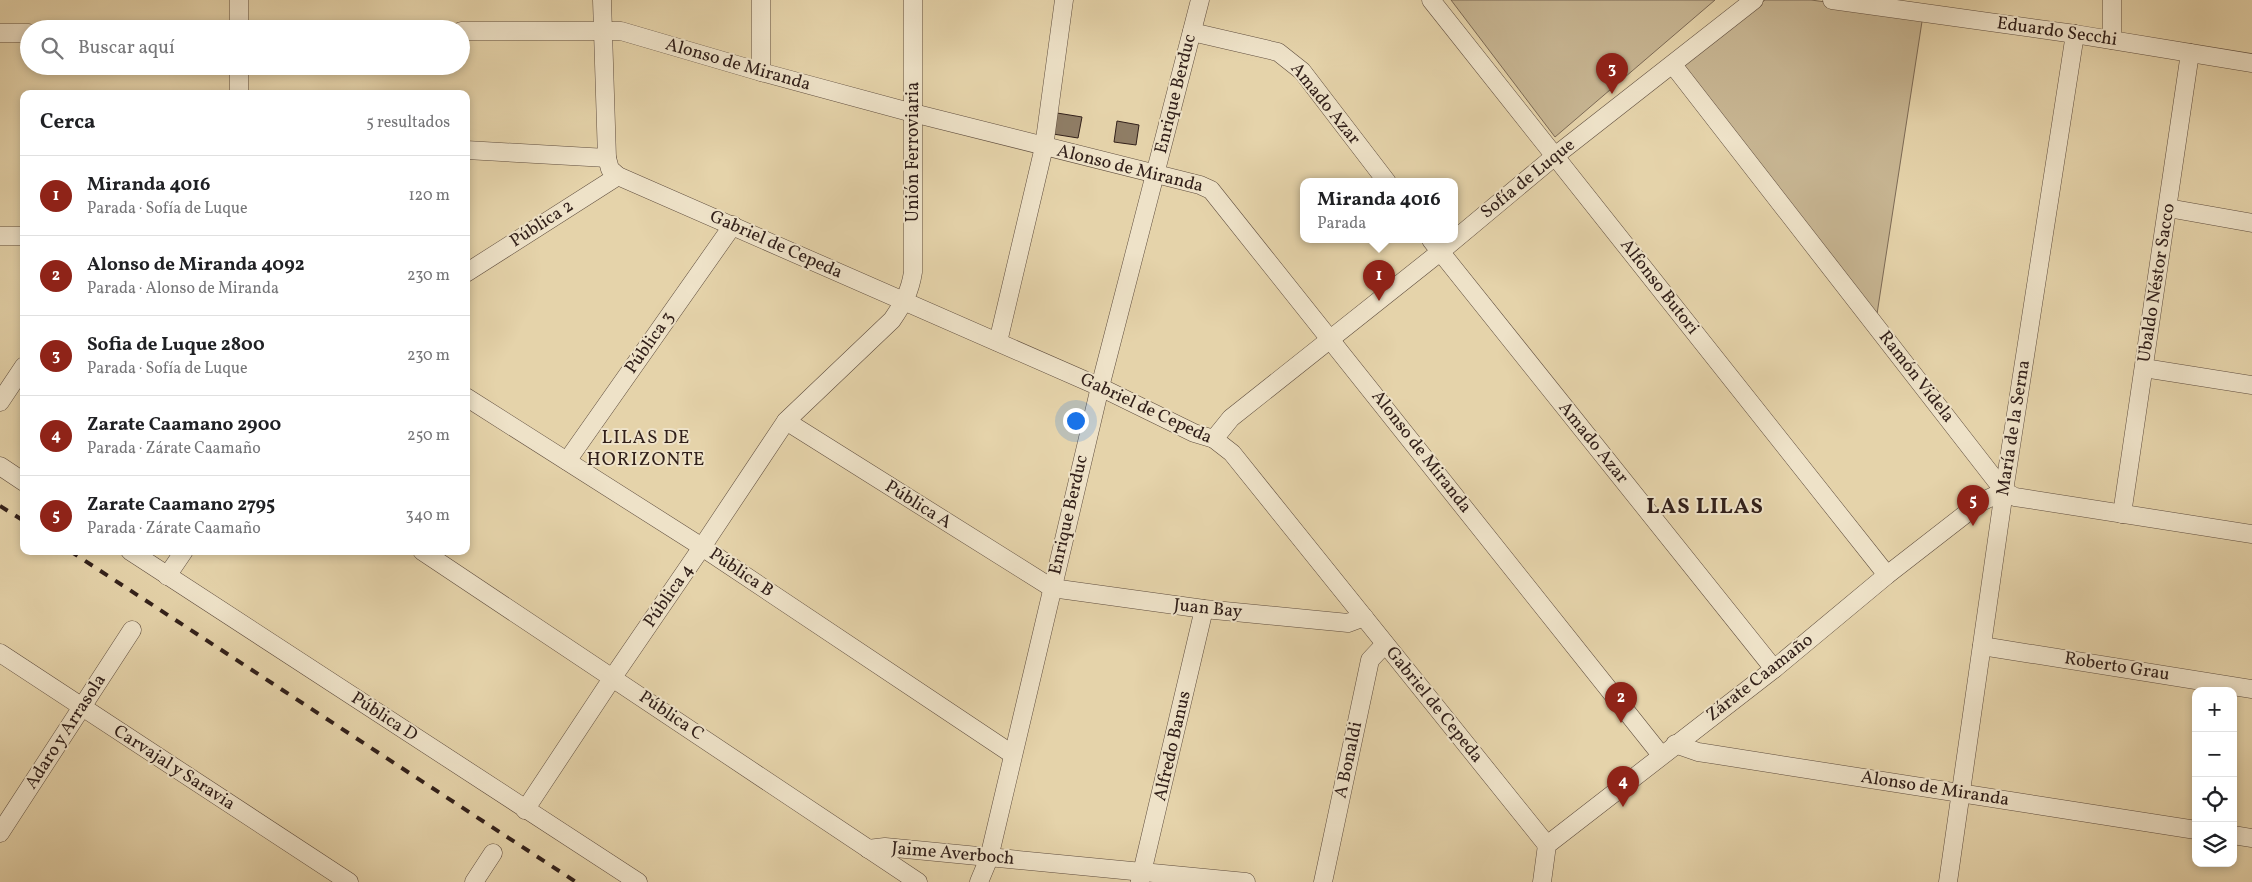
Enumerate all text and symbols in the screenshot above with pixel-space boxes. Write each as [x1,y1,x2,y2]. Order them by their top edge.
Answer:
street label: Eduardo Secchi [1995,11,2119,53]
search box [20,20,470,75]
street label: Alonso de Miranda [662,32,814,98]
street label: Enrique Berduc [1149,32,1203,156]
icon: search [38,34,66,62]
text: Buscar aquí [78,35,175,61]
pin: 3 [1596,53,1628,94]
street label: Amado Azar [1284,58,1366,151]
street label: Unión Ferroviaria [901,82,926,222]
text: Cerca [40,108,95,137]
text: 5 resultados [366,112,450,134]
street label: Sofía de Luque [1475,133,1581,225]
street label: Alonso de Miranda [1054,139,1206,199]
text: Miranda 4016 [87,172,210,198]
popup [1300,178,1458,243]
text: 1 [53,185,59,207]
text: 120 m [408,185,450,207]
text: Miranda 4016 [1317,187,1441,213]
street label: Pública 2 [505,194,579,254]
text: Parada · Sofía de Luque [87,198,248,220]
street label: Ubaldo Néstor Sacco [2132,202,2182,364]
street label: Gabriel de Cepeda [706,205,846,286]
text: Parada [1317,213,1366,235]
street label: Alfonso Butori [1614,234,1704,340]
text: Alonso de Miranda 4092 [87,252,305,278]
pin: 1 [1363,260,1395,301]
text: 2 [52,265,60,287]
text: 230 m [407,265,450,287]
text: Parada · Alonso de Miranda [87,278,279,300]
street label: Pública 3 [619,307,681,379]
street label: Ramón Videla [1872,326,1960,428]
text: Sofia de Luque 2800 [87,332,265,358]
text: 3 [52,345,60,367]
text: 230 m [407,345,450,367]
text: Parada · Sofía de Luque [87,358,248,380]
street label: María de la Serna [1991,358,2037,498]
street label: Gabriel de Cepeda [1076,367,1216,451]
street label: Alonso de Miranda [1365,385,1477,519]
street label: Amado Azar [1552,397,1634,490]
your location [1063,408,1089,434]
text: Zarate Caamano 2900 [87,412,281,438]
text: 4 [51,425,61,447]
text: 250 m [407,425,450,447]
district label: LILAS DE HORIZONTE [587,425,705,473]
text: Parada · Zárate Caamaño [87,438,261,460]
street label: Enrique Berduc [1043,453,1095,577]
street label: Pública A [880,475,956,535]
pin: 5 [1957,485,1989,526]
text: Zarate Caamano 2795 [87,492,275,518]
district label: LAS LILAS [1646,492,1764,523]
text: 5 [52,505,60,527]
text: 340 m [406,505,450,527]
text: Parada · Zárate Caamaño [87,518,261,540]
street label: Pública B [704,542,778,604]
street label: Pública 4 [638,559,700,633]
street label: Juan Bay [1172,593,1244,625]
street label: Zárate Caamaño [1701,628,1819,728]
street label: Gabriel de Cepeda [1379,642,1489,768]
street label: Roberto Grau [2062,646,2172,688]
street label: Adaro y Arrasola [19,670,113,794]
pin: 2 [1605,682,1637,723]
street label: Pública C [634,685,708,747]
street label: Pública D [346,686,422,748]
map controls [2192,687,2237,867]
button: + [2192,687,2237,732]
street label: Alfredo Banus [1148,688,1198,804]
street label: Carvajal y Saravia [108,719,240,817]
street label: A Bonaldi [1329,719,1369,801]
button: − [2192,732,2237,777]
street label: Alonso de Miranda [1859,765,2011,813]
pin: 4 [1607,766,1639,807]
button: locate [2192,777,2237,822]
button: layers [2192,822,2237,867]
street label: Jaime Averboch [891,836,1016,872]

